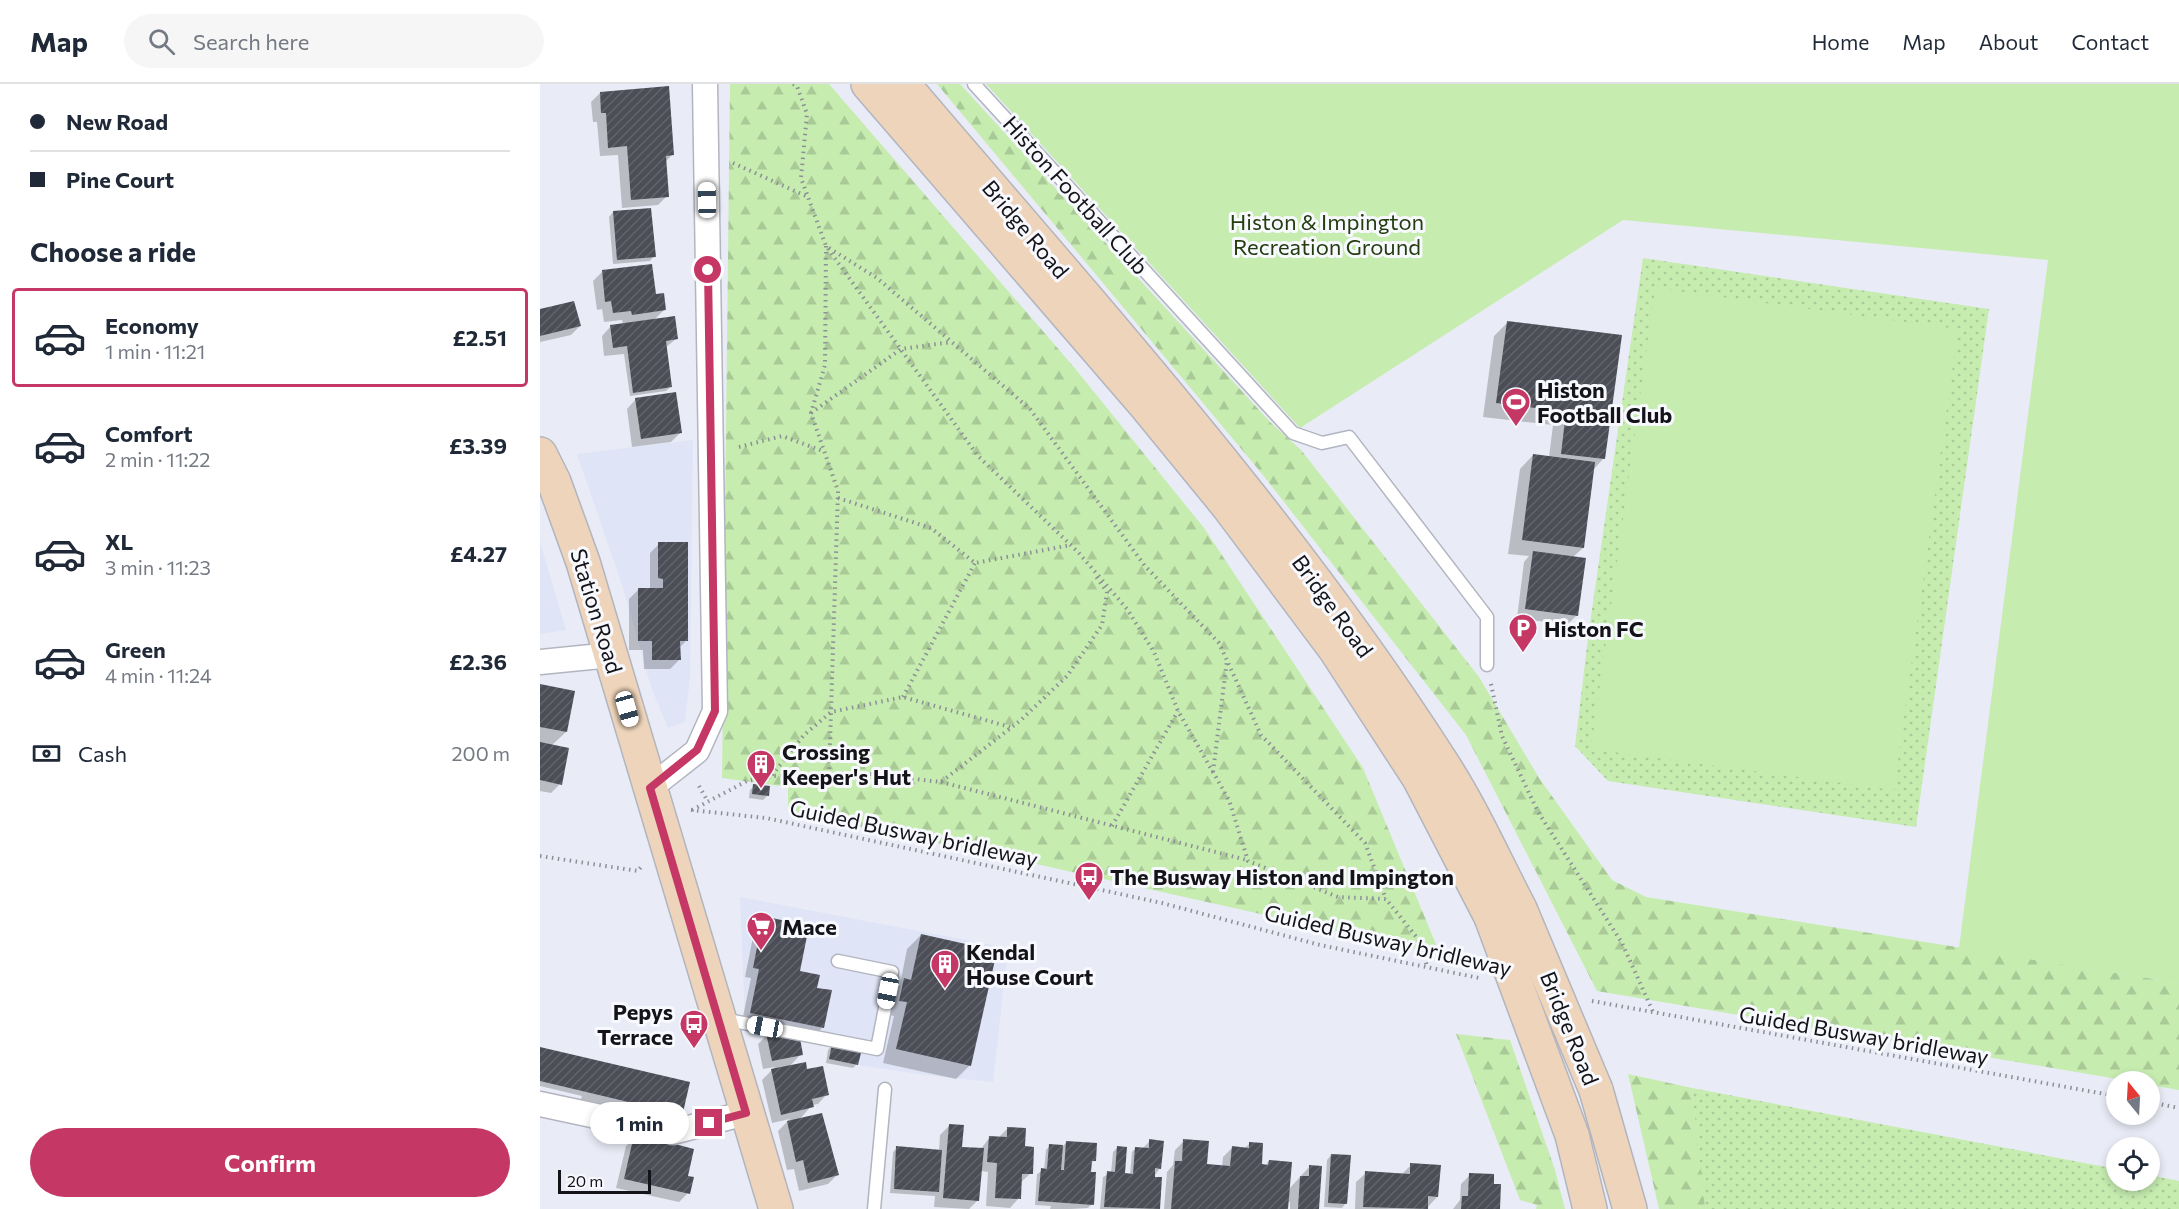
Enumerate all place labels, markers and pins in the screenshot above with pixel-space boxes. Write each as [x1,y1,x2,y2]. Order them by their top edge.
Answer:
place label: Histon Football Club [1537,376,1672,428]
sports icon: Histon Football Club [1500,386,1532,428]
parking icon: Histon FC [1507,612,1539,654]
place label: Histon FC [1544,615,1644,642]
place label: Crossing Keeper's Hut [782,738,911,790]
building icon: Crossing Keeper's Hut [745,748,777,790]
bus stop icon: The Busway Histon and Impington [1073,860,1105,902]
place label: The Busway Histon and Impington [1110,863,1454,890]
supermarket icon: Mace [745,910,777,952]
place label: Mace [782,913,837,940]
place label: Kendal House Court [966,938,1093,990]
building icon: Kendal House Court [929,948,961,990]
place label: Pepys Terrace [597,998,673,1050]
bus stop icon: Pepys Terrace [678,1008,710,1050]

